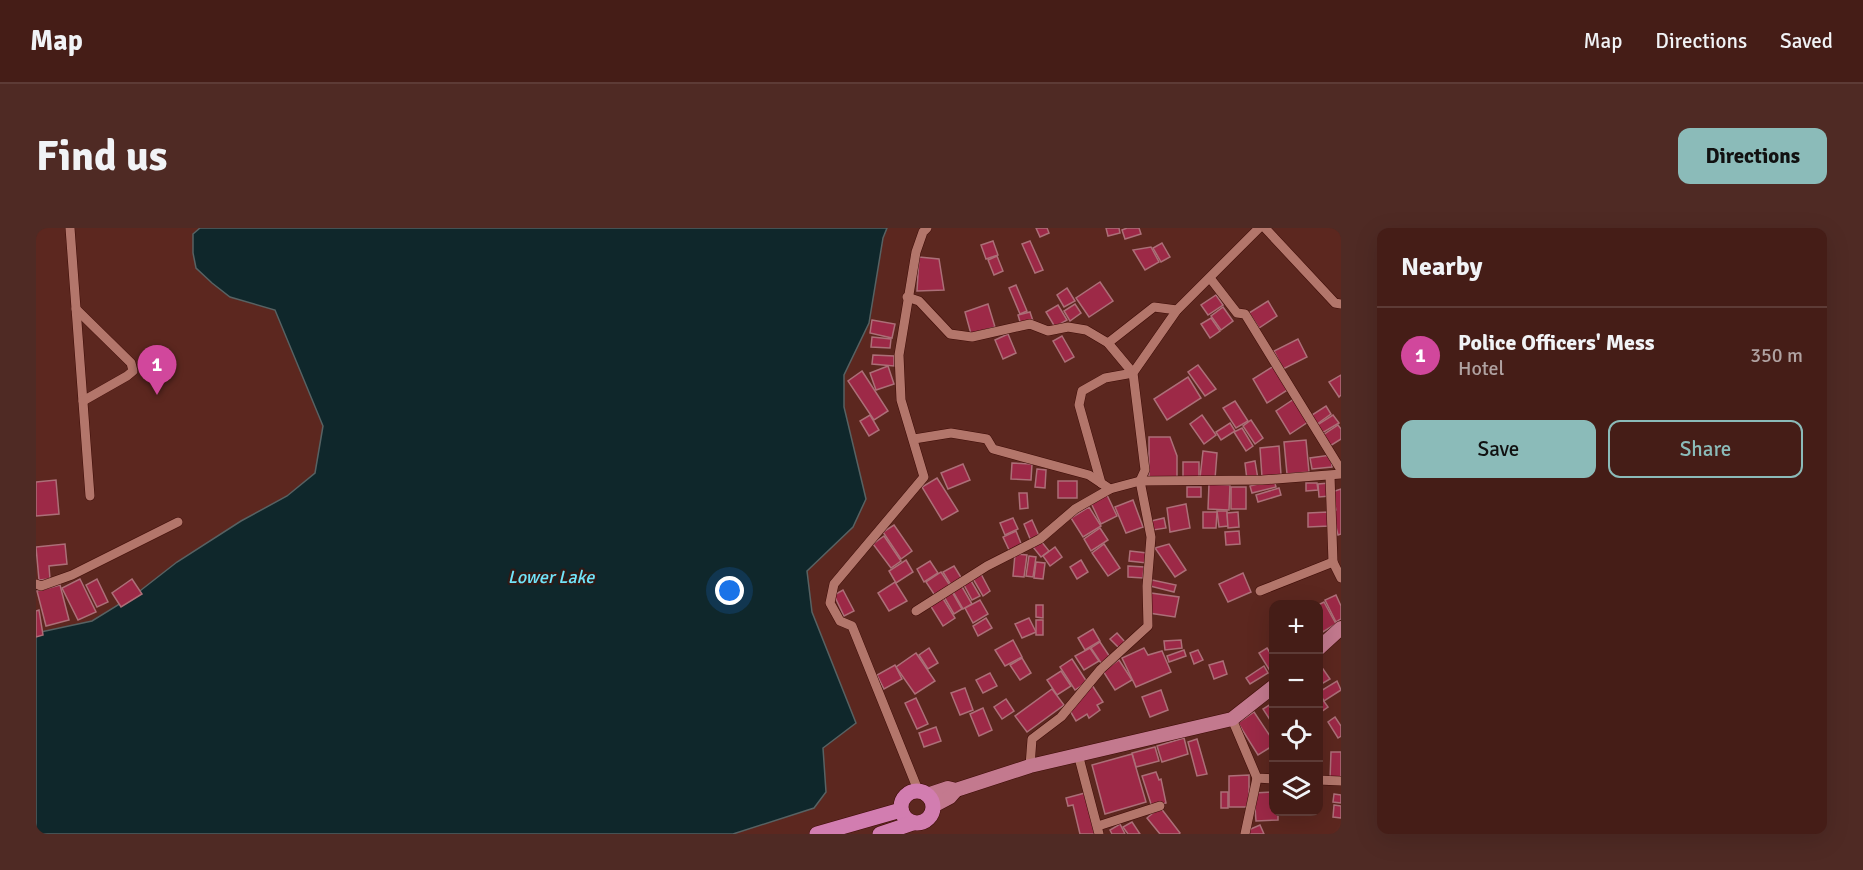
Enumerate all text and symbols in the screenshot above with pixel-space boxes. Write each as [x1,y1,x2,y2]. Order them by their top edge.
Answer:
text: Map [30,24,83,58]
text: Map [1584,28,1622,54]
text: Directions [1655,28,1747,54]
text: Saved [1780,28,1833,54]
button: Directions [1678,128,1827,184]
text: Find us [36,131,167,182]
text: Nearby [1401,251,1482,283]
text: Police Officers' Mess [1458,329,1654,356]
text: 1 [1415,343,1426,368]
text: 350 m [1750,343,1803,368]
pin: 1 [138,346,176,395]
text: Hotel [1458,356,1504,381]
button: Save [1401,420,1596,478]
button: Share [1608,420,1803,478]
water label: Lower Lake [508,566,595,588]
your location [715,576,744,605]
map controls [1269,600,1323,816]
button: + [1269,600,1323,654]
button: − [1269,654,1323,708]
button: locate [1269,708,1323,762]
button: layers [1269,762,1323,816]

